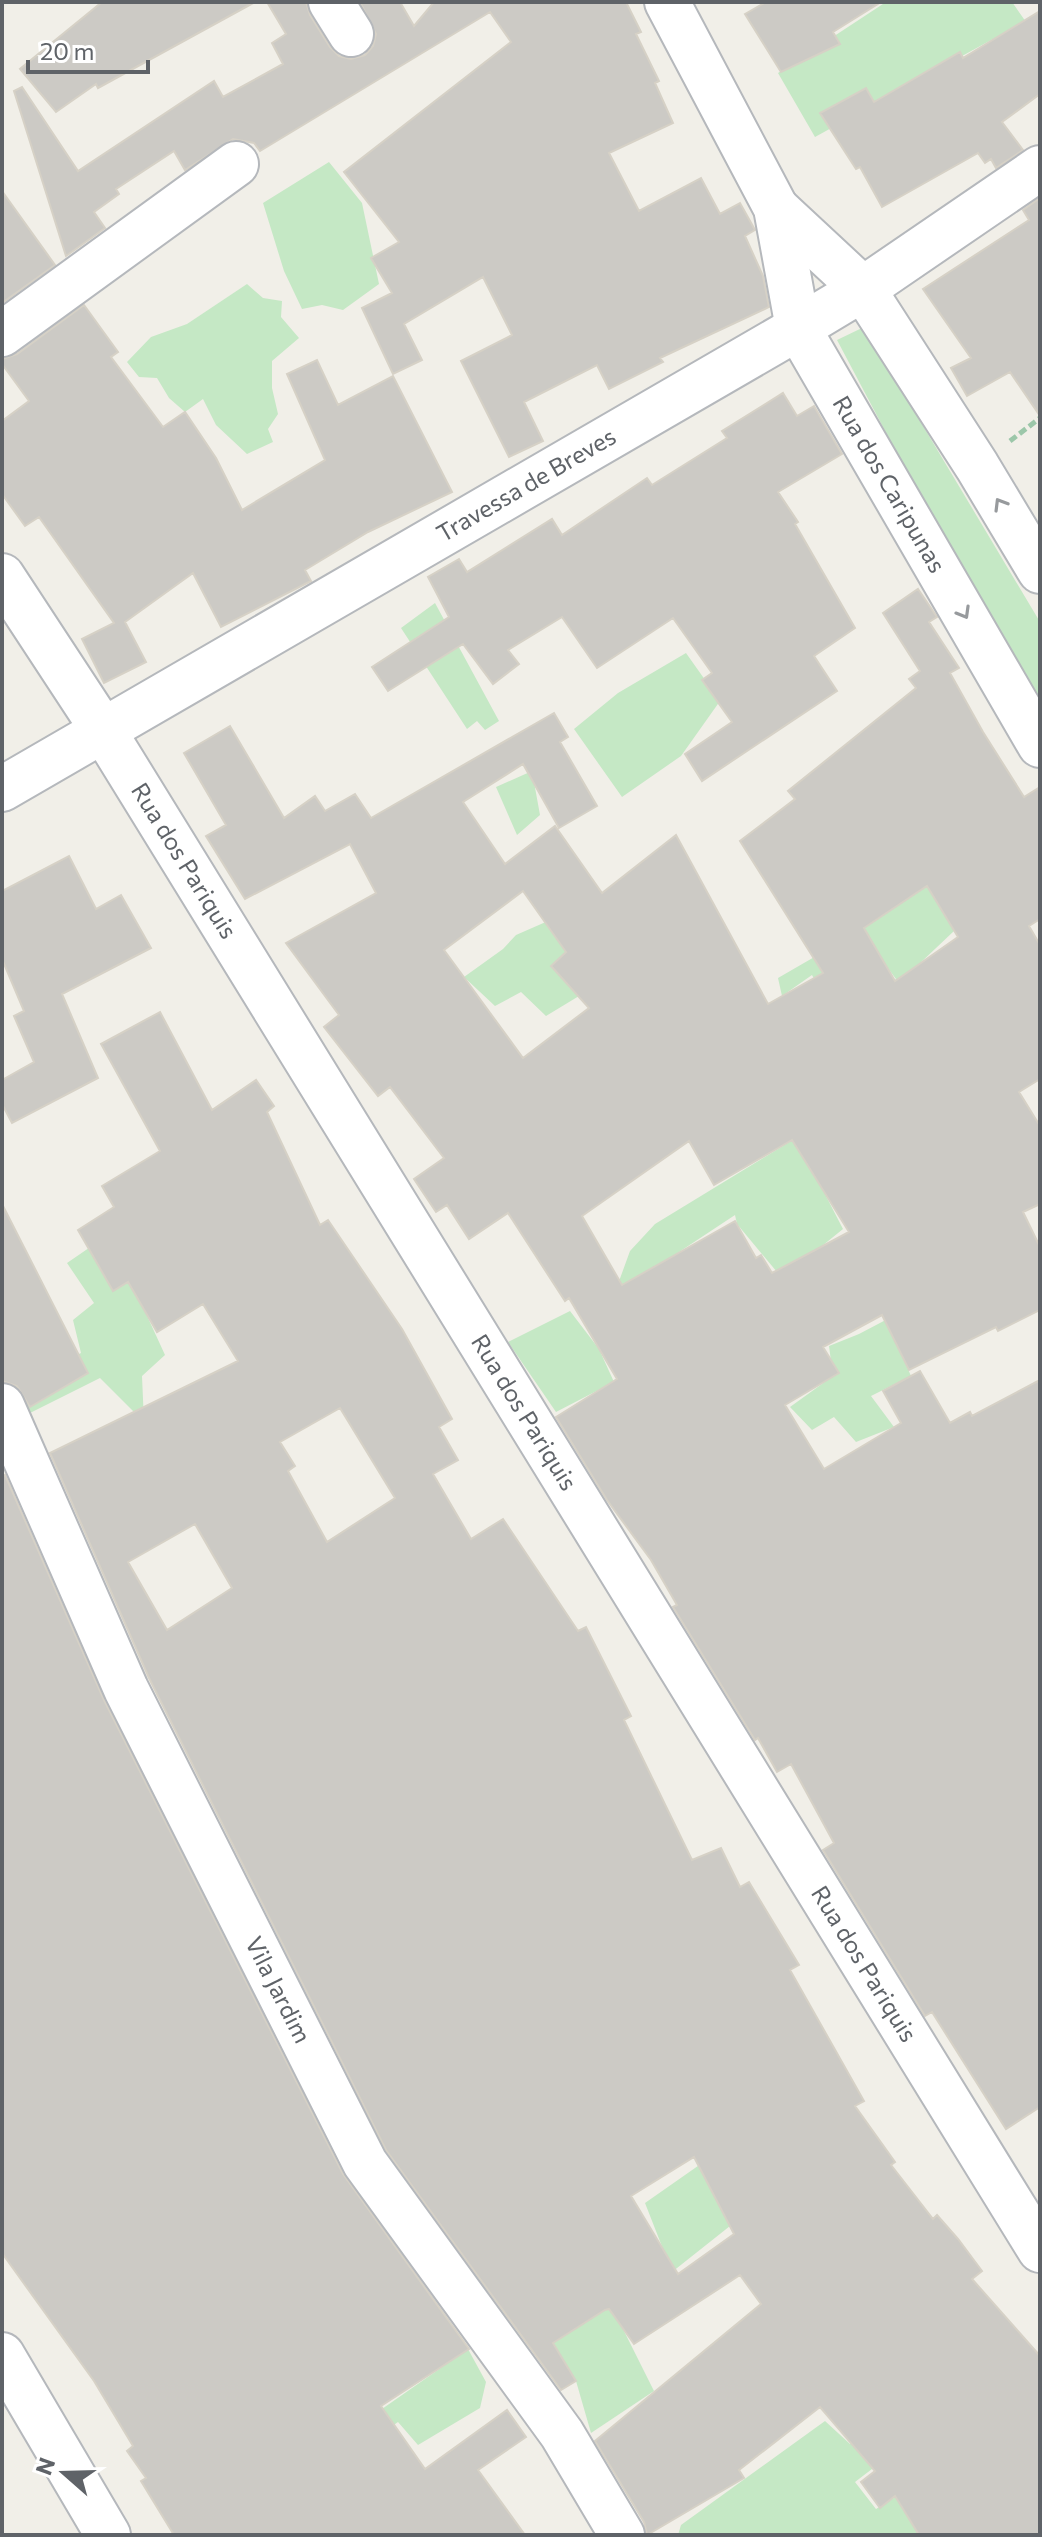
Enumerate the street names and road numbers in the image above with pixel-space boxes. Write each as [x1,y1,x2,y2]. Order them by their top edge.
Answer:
street label: Rua dos Caripunas [827,390,953,577]
street label: Travessa de Breves [431,421,620,547]
street label: Rua dos Pariquis [126,777,244,944]
street label: Rua dos Pariquis [466,1328,584,1495]
street label: Rua dos Pariquis [806,1880,924,2047]
street label: Vila Jardim [240,1931,318,2047]

